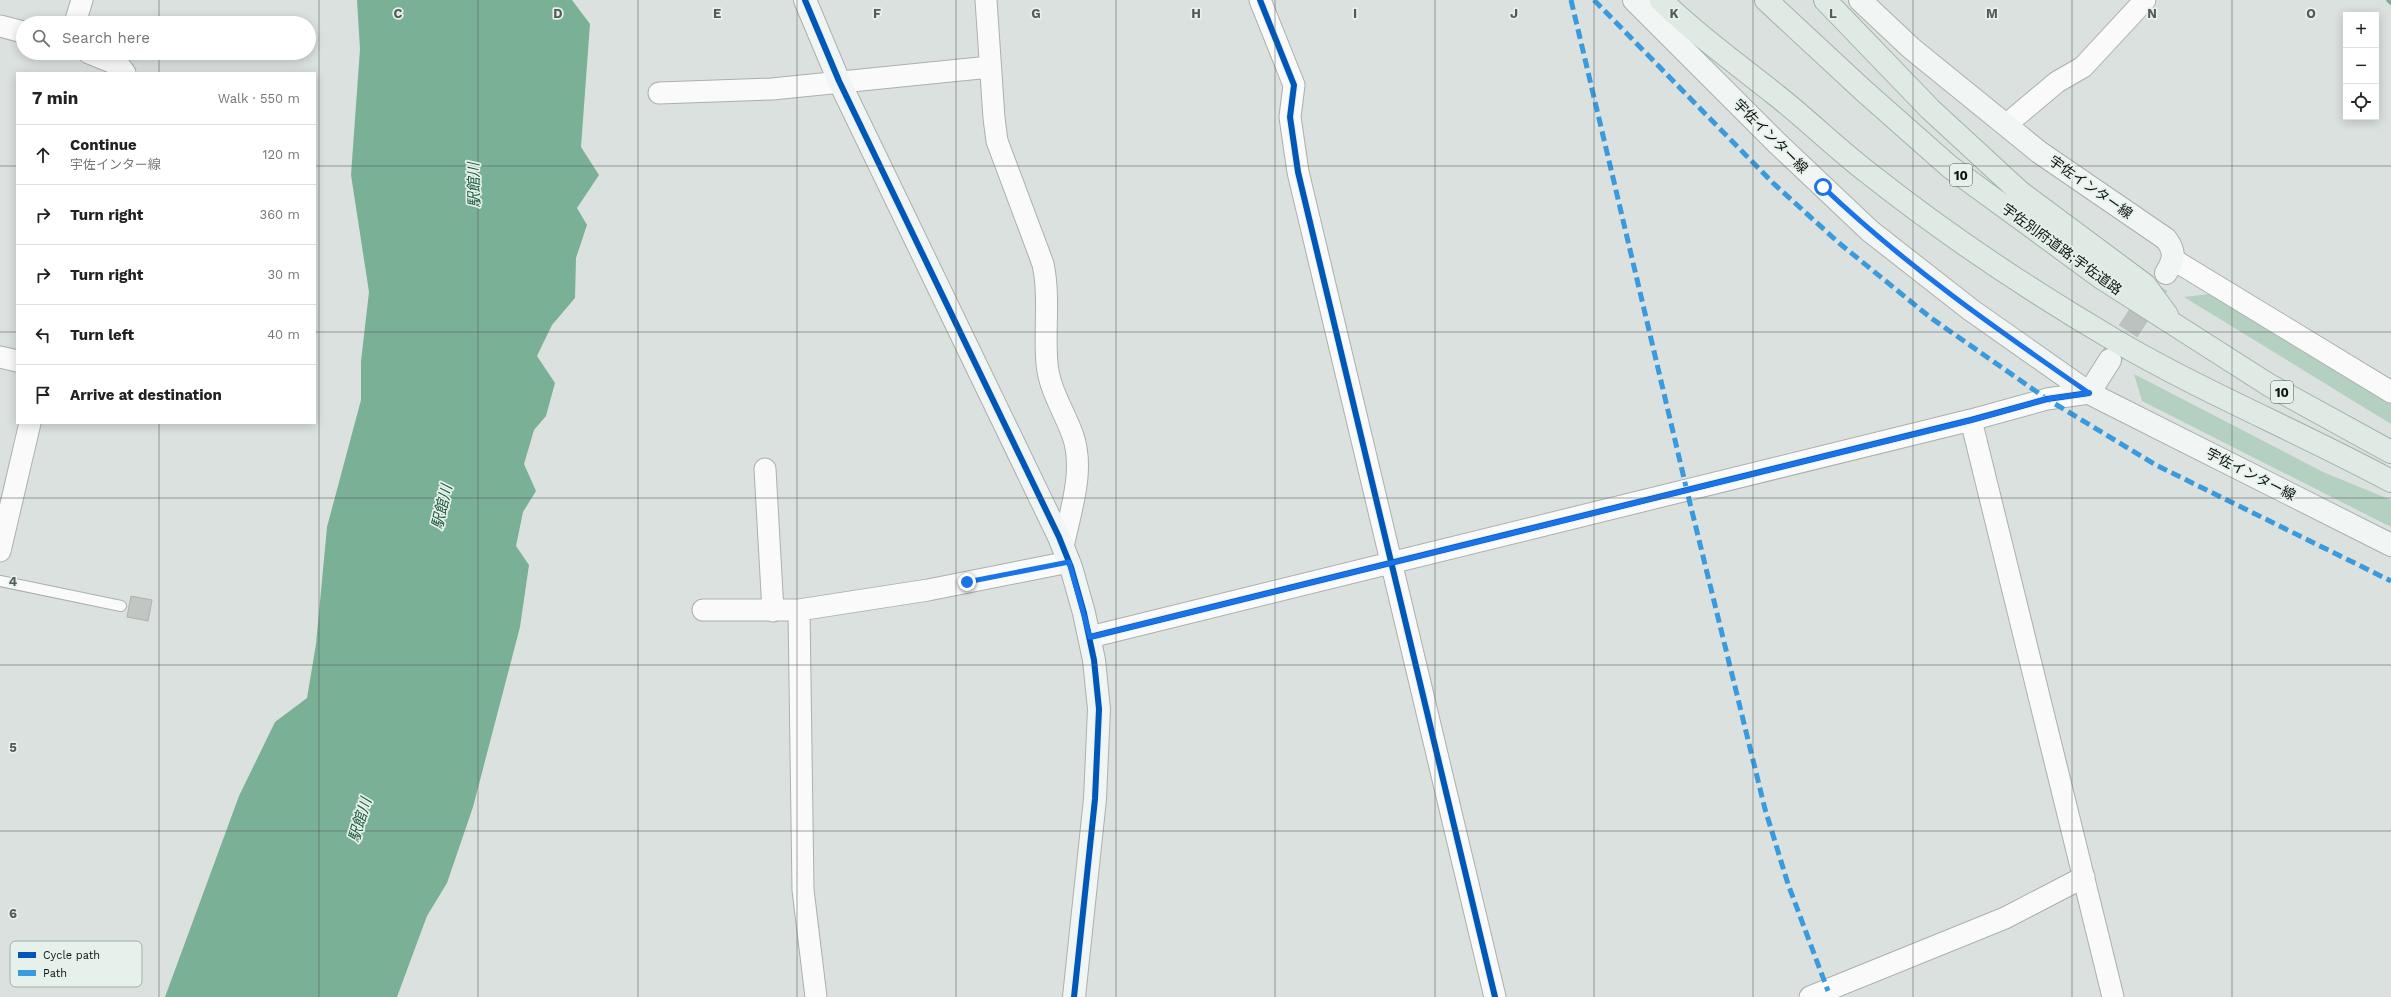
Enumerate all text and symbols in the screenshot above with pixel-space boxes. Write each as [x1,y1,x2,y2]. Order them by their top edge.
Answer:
text: C [394,6,403,21]
text: D [553,6,563,21]
text: E [713,6,721,21]
text: F [873,6,881,21]
text: G [1031,6,1041,21]
text: H [1191,6,1201,21]
text: I [1353,6,1357,21]
text: J [1510,6,1518,21]
text: K [1669,6,1679,21]
text: L [1829,6,1837,21]
text: M [1986,6,1998,21]
text: N [2147,6,2157,21]
text: O [2306,6,2316,21]
map controls [2343,12,2379,120]
button: + [2343,12,2379,48]
search box [16,16,316,60]
icon: search [30,27,52,49]
text: Search here [62,29,150,47]
button: − [2343,48,2379,84]
button: locate [2343,84,2379,120]
text: 7 min [32,88,78,108]
text: Walk · 550 m [218,91,300,106]
street label: 宇佐インター線 [1731,96,1811,176]
text: Continue [70,136,137,154]
icon: ahead [32,144,54,166]
text: 120 m [262,147,300,162]
street label: 宇佐インター線 [2046,152,2136,222]
text: 宇佐インター線 [70,157,161,172]
water label: 駅館川 [465,160,483,208]
road number: 10 [1950,164,1972,186]
route start [1814,178,1832,196]
street label: 宇佐別府道路;宇佐道路 [1999,200,2125,298]
icon: right [32,204,54,226]
text: Turn right [70,206,143,224]
text: 360 m [260,207,300,222]
icon: right [32,264,54,286]
text: Turn right [70,266,143,284]
text: 30 m [268,267,300,282]
icon: left [32,324,54,346]
text: Turn left [70,326,134,344]
text: 40 m [267,327,300,342]
road number: 10 [2271,381,2293,403]
icon: arrive [32,384,54,406]
text: Arrive at destination [70,386,222,404]
street label: 宇佐インター線 [2204,445,2298,503]
water label: 駅館川 [428,481,456,531]
route end [958,573,976,591]
text: 4 [9,574,18,589]
text: 5 [9,740,17,755]
water label: 駅館川 [345,794,376,844]
text: 6 [9,906,17,921]
legend [10,941,142,987]
text: Cycle path [43,949,100,962]
text: Path [43,967,67,980]

